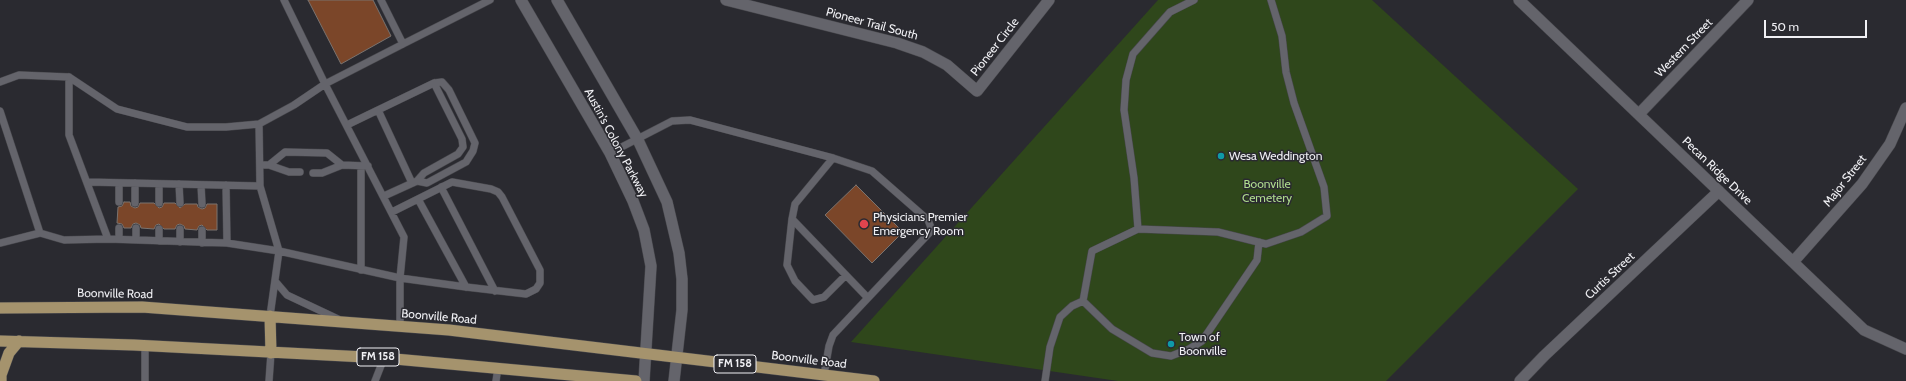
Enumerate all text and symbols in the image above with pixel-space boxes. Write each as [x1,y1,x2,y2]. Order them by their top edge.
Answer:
street label: Pioneer Trail South [824,5,920,43]
scale bar [1766,12,1869,38]
street label: Pioneer Circle [968,15,1022,79]
street label: Western Street [1652,16,1716,80]
text: 50 m [1771,19,1799,34]
street label: Austin's Colony Parkway [581,86,651,200]
street label: Pecan Ridge Drive [1679,134,1755,208]
place label: Wesa Weddington [1229,149,1322,163]
marker: Wesa Weddington [1216,151,1226,161]
street label: Major Street [1820,152,1870,210]
park label: Boonville Cemetery [1242,177,1292,205]
place label: Physicians Premier Emergency Room [873,210,967,238]
marker: Physicians Premier Emergency Room [858,218,870,230]
street label: Curtis Street [1582,249,1638,303]
street label: Boonville Road [77,286,153,302]
street label: Boonville Road [401,307,477,327]
place label: Town of Boonville [1179,330,1226,358]
marker: Town of Boonville [1166,339,1176,349]
road number: FM 158 [357,348,399,366]
street label: Boonville Road [770,348,848,372]
road number: FM 158 [714,355,756,373]

